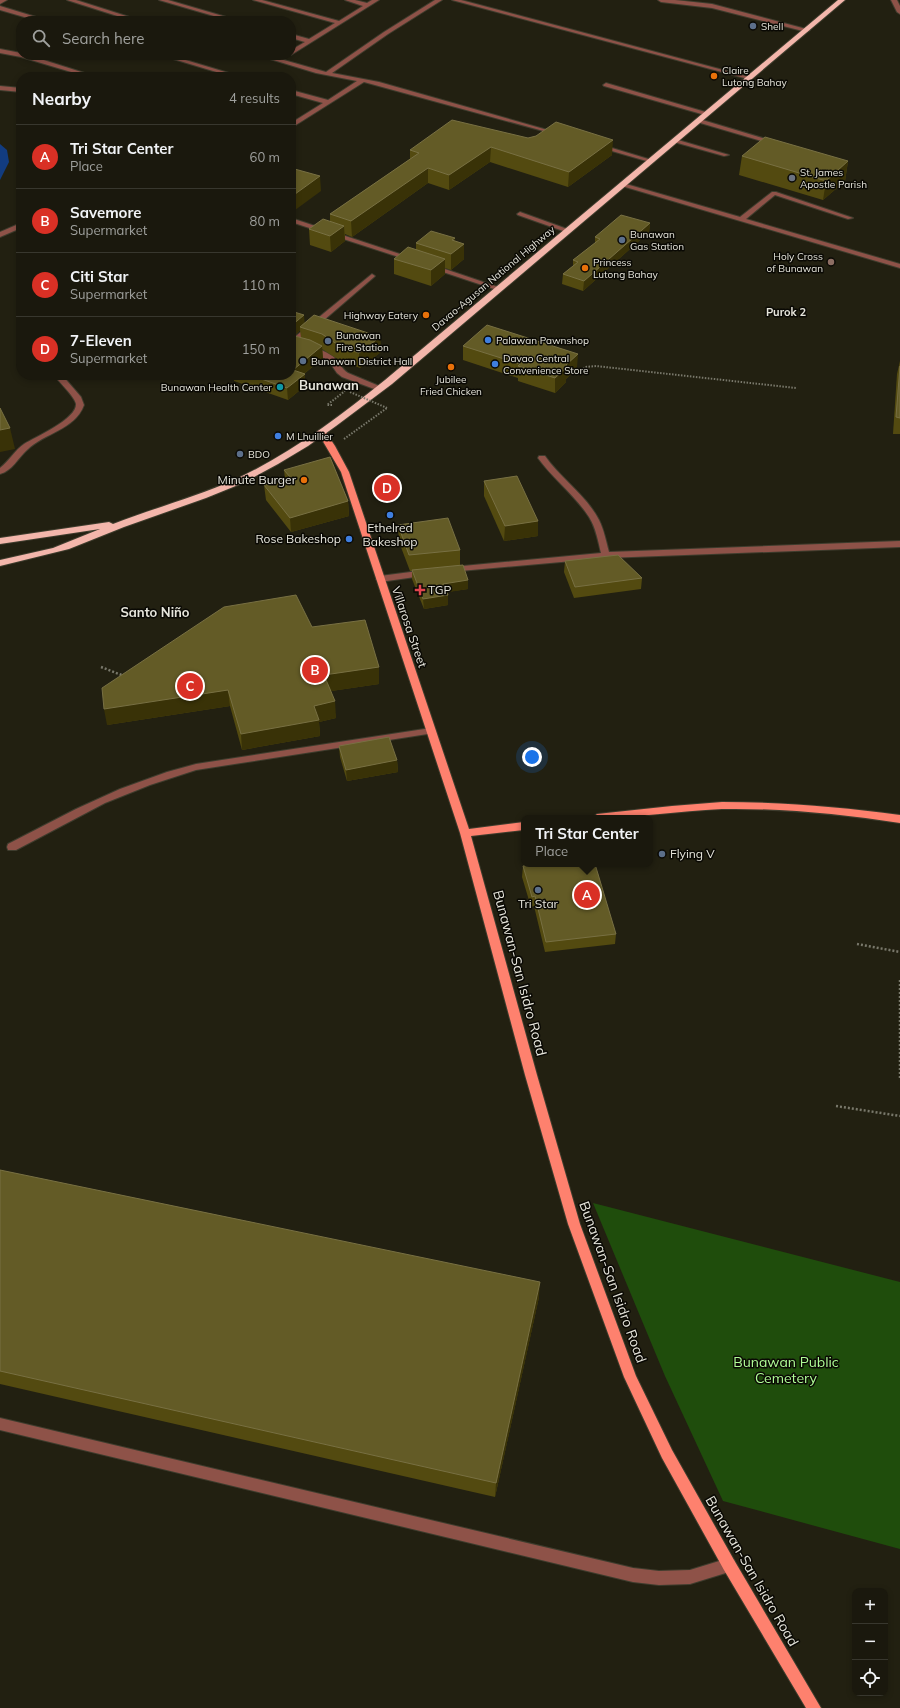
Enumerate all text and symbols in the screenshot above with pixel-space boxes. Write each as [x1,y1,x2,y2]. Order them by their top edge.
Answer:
search box [16,16,296,60]
place label: Shell [761,20,783,33]
marker: Shell [748,21,758,31]
icon: search [30,27,52,49]
text: Search here [62,29,144,48]
place label: Claire Lutong Bahay [722,64,787,89]
marker: Claire Lutong Bahay [709,71,719,81]
text: Nearby [32,88,91,109]
text: 4 results [229,90,280,106]
text: Tri Star Center [70,139,173,158]
text: A [40,149,50,165]
text: 60 m [250,149,280,165]
text: Place [70,158,103,174]
place label: St. James Apostle Parish [800,166,867,191]
marker: St. James Apostle Parish [787,173,797,183]
text: Savemore [70,203,142,222]
text: B [41,213,49,229]
text: 80 m [250,213,280,229]
text: Supermarket [70,222,147,238]
street label: Davao-Agusan National Highway [429,223,558,334]
place label: Bunawan Gas Station [630,228,684,253]
marker: Bunawan Gas Station [617,235,627,245]
place label: Holy Cross of Bunawan [767,250,823,275]
place label: Princess Lutong Bahay [593,256,658,281]
marker: Holy Cross of Bunawan [826,257,836,267]
marker: Princess Lutong Bahay [580,263,590,273]
text: Citi Star [70,267,128,286]
text: C [41,277,49,293]
text: 110 m [242,277,280,293]
text: Supermarket [70,286,147,302]
district label: Purok 2 [766,305,807,319]
place label: Highway Eatery [344,309,419,322]
marker: Highway Eatery [421,310,431,320]
place label: Bunawan Fire Station [336,329,389,354]
text: 7-Eleven [70,331,132,350]
place label: Palawan Pawnshop [496,334,589,347]
marker: Palawan Pawnshop [483,335,493,345]
marker: Bunawan Fire Station [323,336,333,346]
text: D [40,341,50,357]
text: 150 m [242,341,280,357]
text: Supermarket [70,350,147,366]
place label: Davao Central Convenience Store [503,352,589,377]
place label: Bunawan District Hall [311,355,412,368]
marker: Bunawan District Hall [298,356,308,366]
marker: Davao Central Convenience Store [490,359,500,369]
marker: Jubilee Fried Chicken [446,362,456,372]
place label: Jubilee Fried Chicken [420,373,482,398]
district label: Bunawan [299,377,359,393]
place label: Bunawan Health Center [161,381,272,394]
marker: Bunawan Health Center [275,382,285,392]
place label: M Lhuillier [286,430,333,443]
marker: M Lhuillier [273,431,283,441]
place label: BDO [248,448,270,461]
marker: BDO [235,449,245,459]
place label: Minute Burger [218,472,297,487]
pin: D [374,473,400,503]
marker: Minute Burger [299,475,309,485]
marker: Ethelred Bakeshop [385,510,395,520]
place label: Ethelred Bakeshop [363,520,417,549]
place label: Rose Bakeshop [255,531,341,546]
marker: Rose Bakeshop [344,534,354,544]
place label: TGP [428,582,451,597]
street label: Villarosa Street [389,584,430,669]
marker: TGP [415,585,425,595]
district label: Santo Niño [120,604,190,620]
pin: B [302,655,328,685]
pin: C [177,671,203,701]
your location [522,747,542,767]
popup [521,815,653,867]
text: Tri Star Center [535,824,639,843]
text: Place [535,843,568,859]
place label: Flying V [670,846,715,861]
marker: Flying V [657,849,667,859]
pin: A [574,880,600,910]
marker: Tri Star [533,885,543,895]
street label: Bunawan-San Isidro Road [489,888,551,1058]
place label: Tri Star [518,896,559,911]
street label: Bunawan-San Isidro Road [575,1199,651,1365]
park label: Bunawan Public Cemetery [733,1353,839,1387]
street label: Bunawan-San Isidro Road [702,1493,802,1649]
map controls [852,1588,888,1696]
button: + [852,1588,888,1624]
button: − [852,1624,888,1660]
button: locate [852,1660,888,1696]

